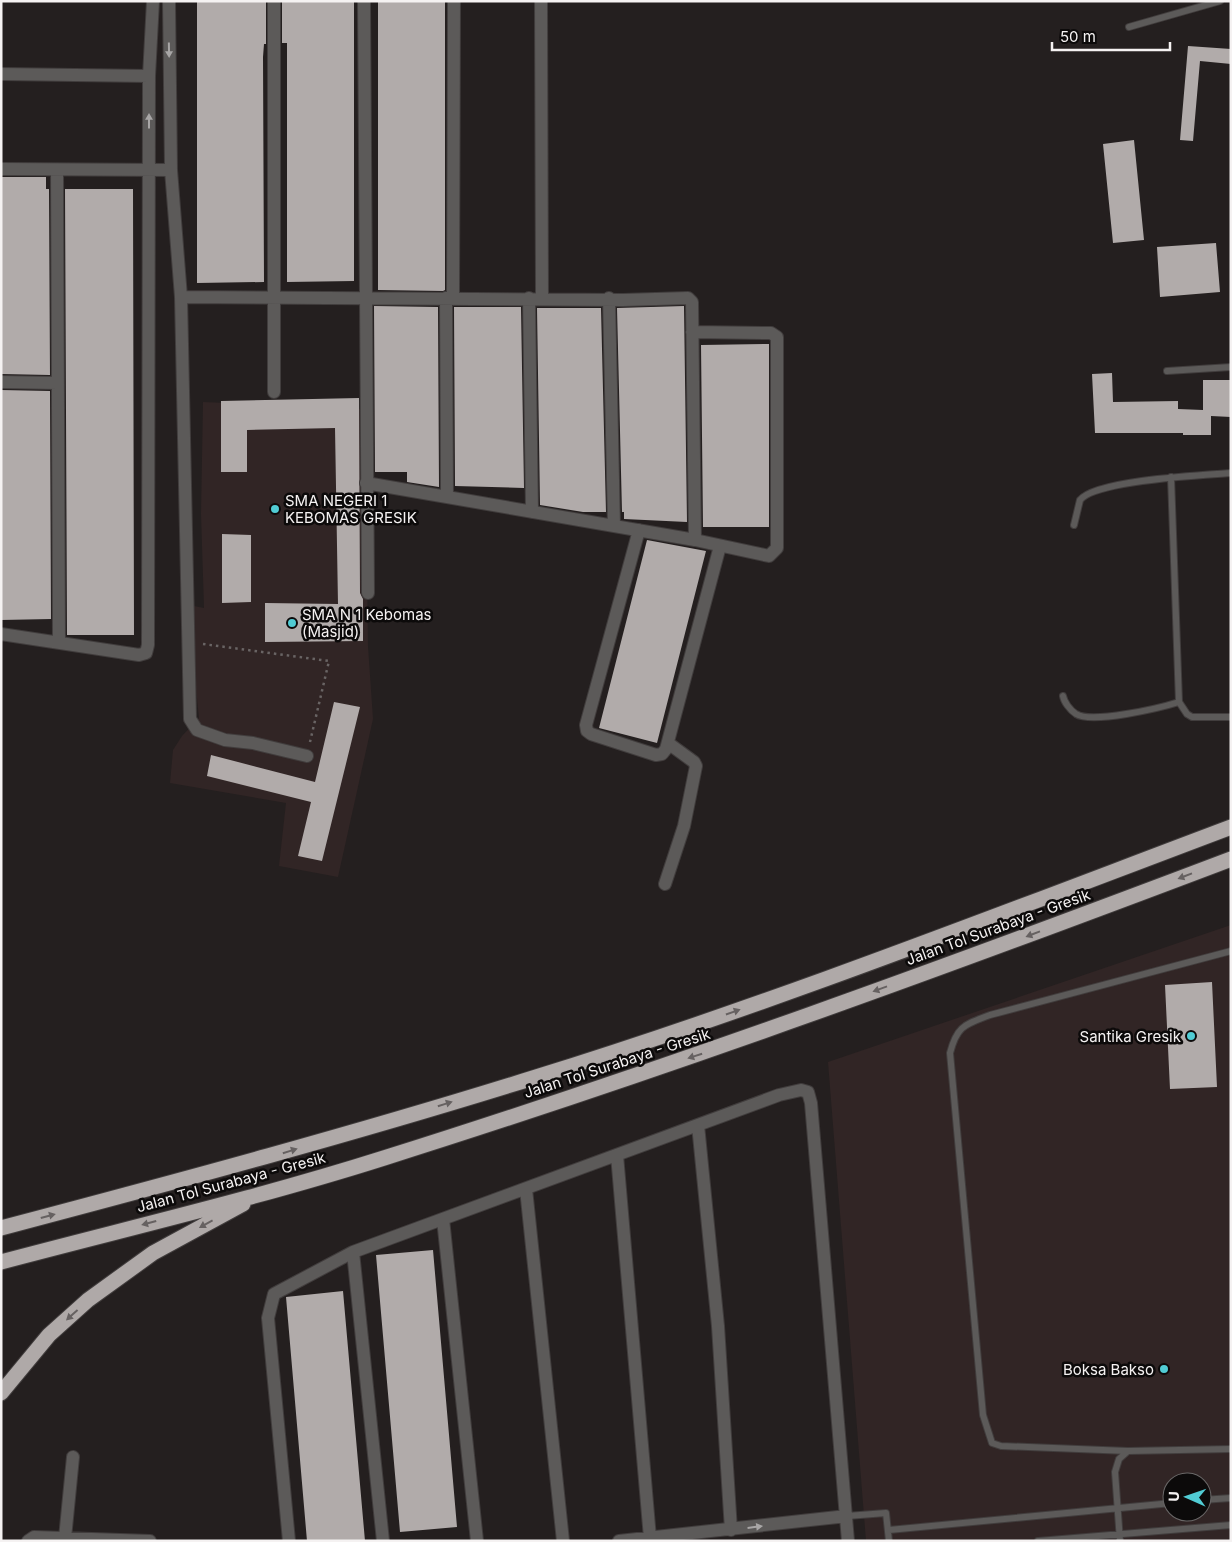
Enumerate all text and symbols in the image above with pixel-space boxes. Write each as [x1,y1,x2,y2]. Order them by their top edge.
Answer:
scale bar [1052,20,1170,52]
text: 50 m [1060,27,1096,46]
one-way arrow [165,42,173,58]
one-way arrow [145,113,153,129]
place label: SMA NEGERI 1 KEBOMAS GRESIK [285,491,417,527]
marker: SMA NEGERI 1 KEBOMAS GRESIK [269,503,281,515]
place label: SMA N 1 Kebomas (Masjid) [302,605,432,641]
marker: SMA N 1 Kebomas (Masjid) [286,617,298,629]
one-way arrow [1177,872,1192,880]
street label: Jalan Tol Surabaya - Gresik [903,884,1093,969]
one-way arrow [1026,930,1040,938]
one-way arrow [873,986,888,993]
one-way arrow [726,1007,741,1015]
street label: Jalan Tol Surabaya - Gresik [521,1024,713,1102]
place label: Santika Gresik [1080,1027,1182,1046]
marker: Santika Gresik [1185,1030,1197,1042]
one-way arrow [687,1053,702,1060]
one-way arrow [438,1100,453,1108]
street label: Jalan Tol Surabaya - Gresik [134,1147,328,1216]
one-way arrow [282,1147,297,1155]
one-way arrow [41,1212,56,1220]
one-way arrow [142,1219,157,1227]
one-way arrow [199,1220,213,1228]
one-way arrow [67,1309,79,1321]
place label: Boksa Bakso [1063,1360,1154,1379]
marker: Boksa Bakso [1158,1363,1170,1375]
north arrow [1162,1472,1212,1522]
text: U [1165,1491,1182,1502]
one-way arrow [747,1523,763,1531]

